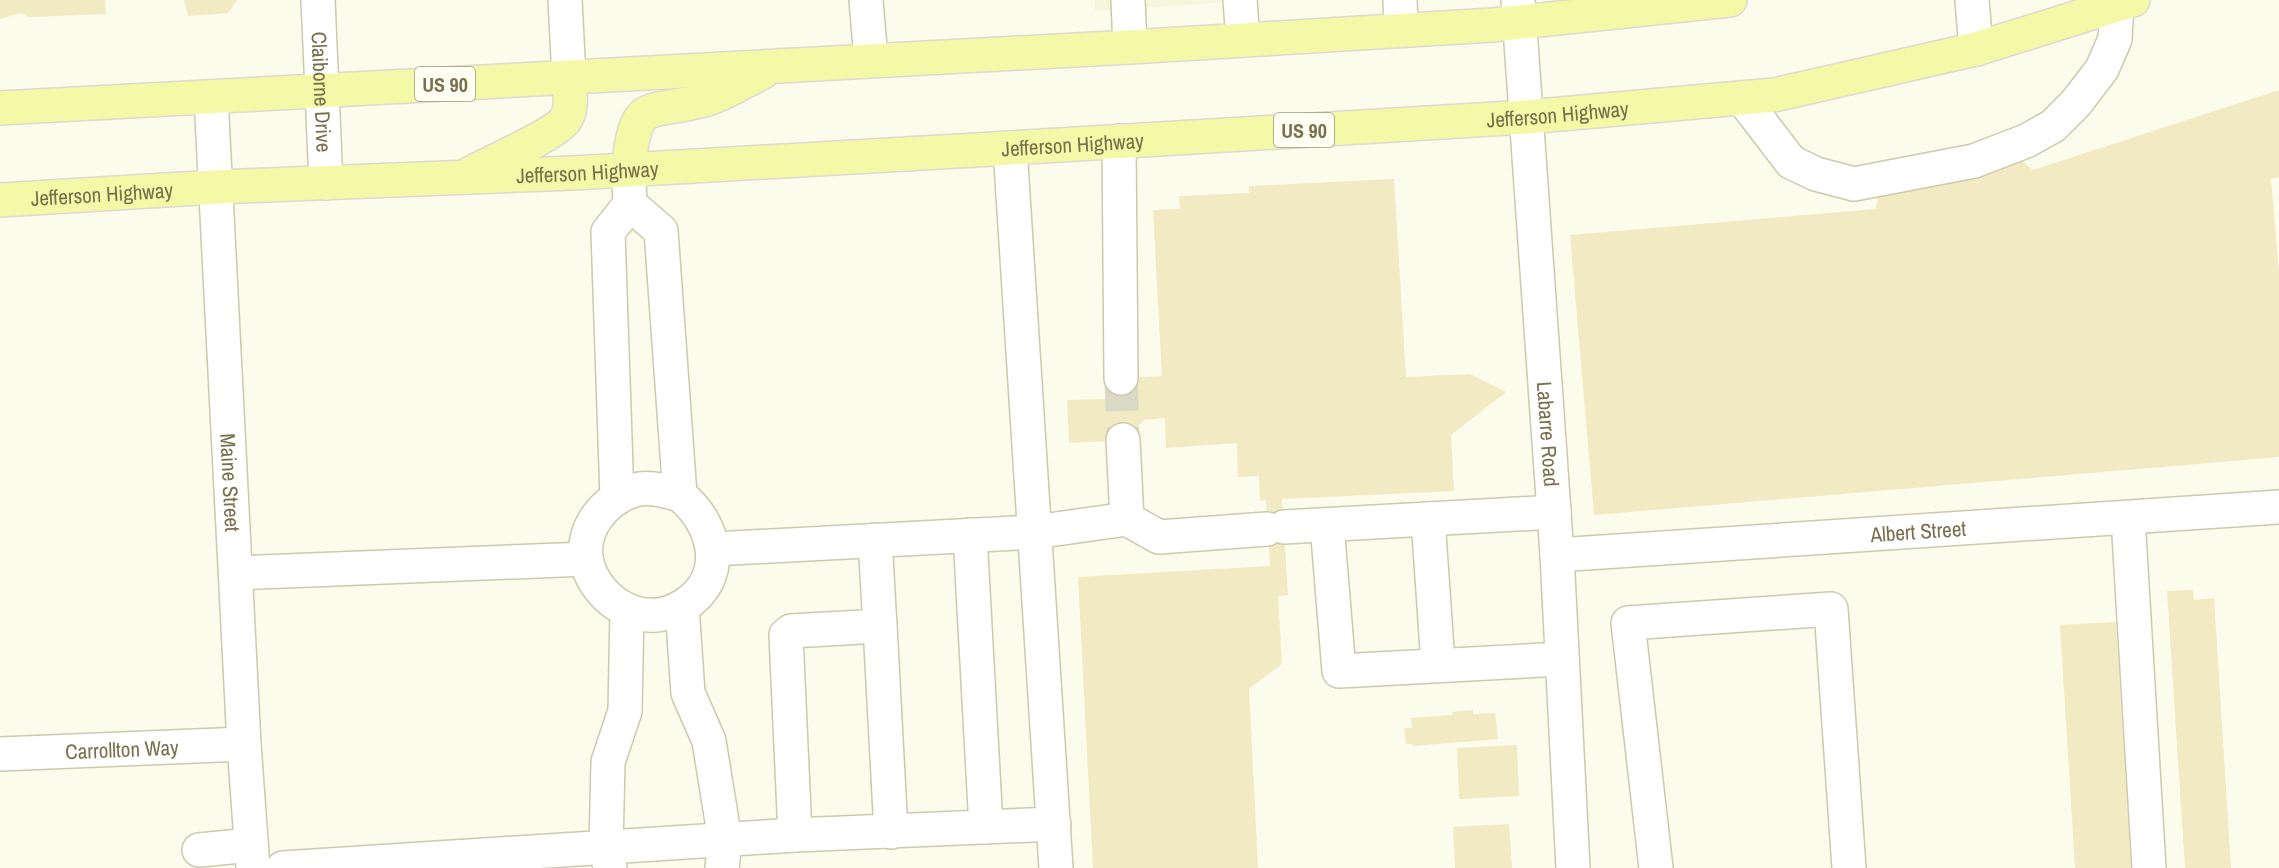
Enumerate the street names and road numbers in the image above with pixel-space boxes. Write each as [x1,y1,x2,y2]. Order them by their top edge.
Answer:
street label: Claiborne Drive [305,31,339,153]
road number: US 90 [415,67,475,101]
street label: Jefferson Highway [1486,93,1630,134]
road number: US 90 [1274,113,1334,147]
street label: Jefferson Highway [1001,125,1145,163]
street label: Jefferson Highway [516,154,660,190]
street label: Jefferson Highway [30,175,174,213]
street label: Labarre Road [1530,380,1567,487]
street label: Maine Street [214,432,248,533]
street label: Albert Street [1868,513,1967,549]
street label: Carrollton Way [65,732,179,766]

